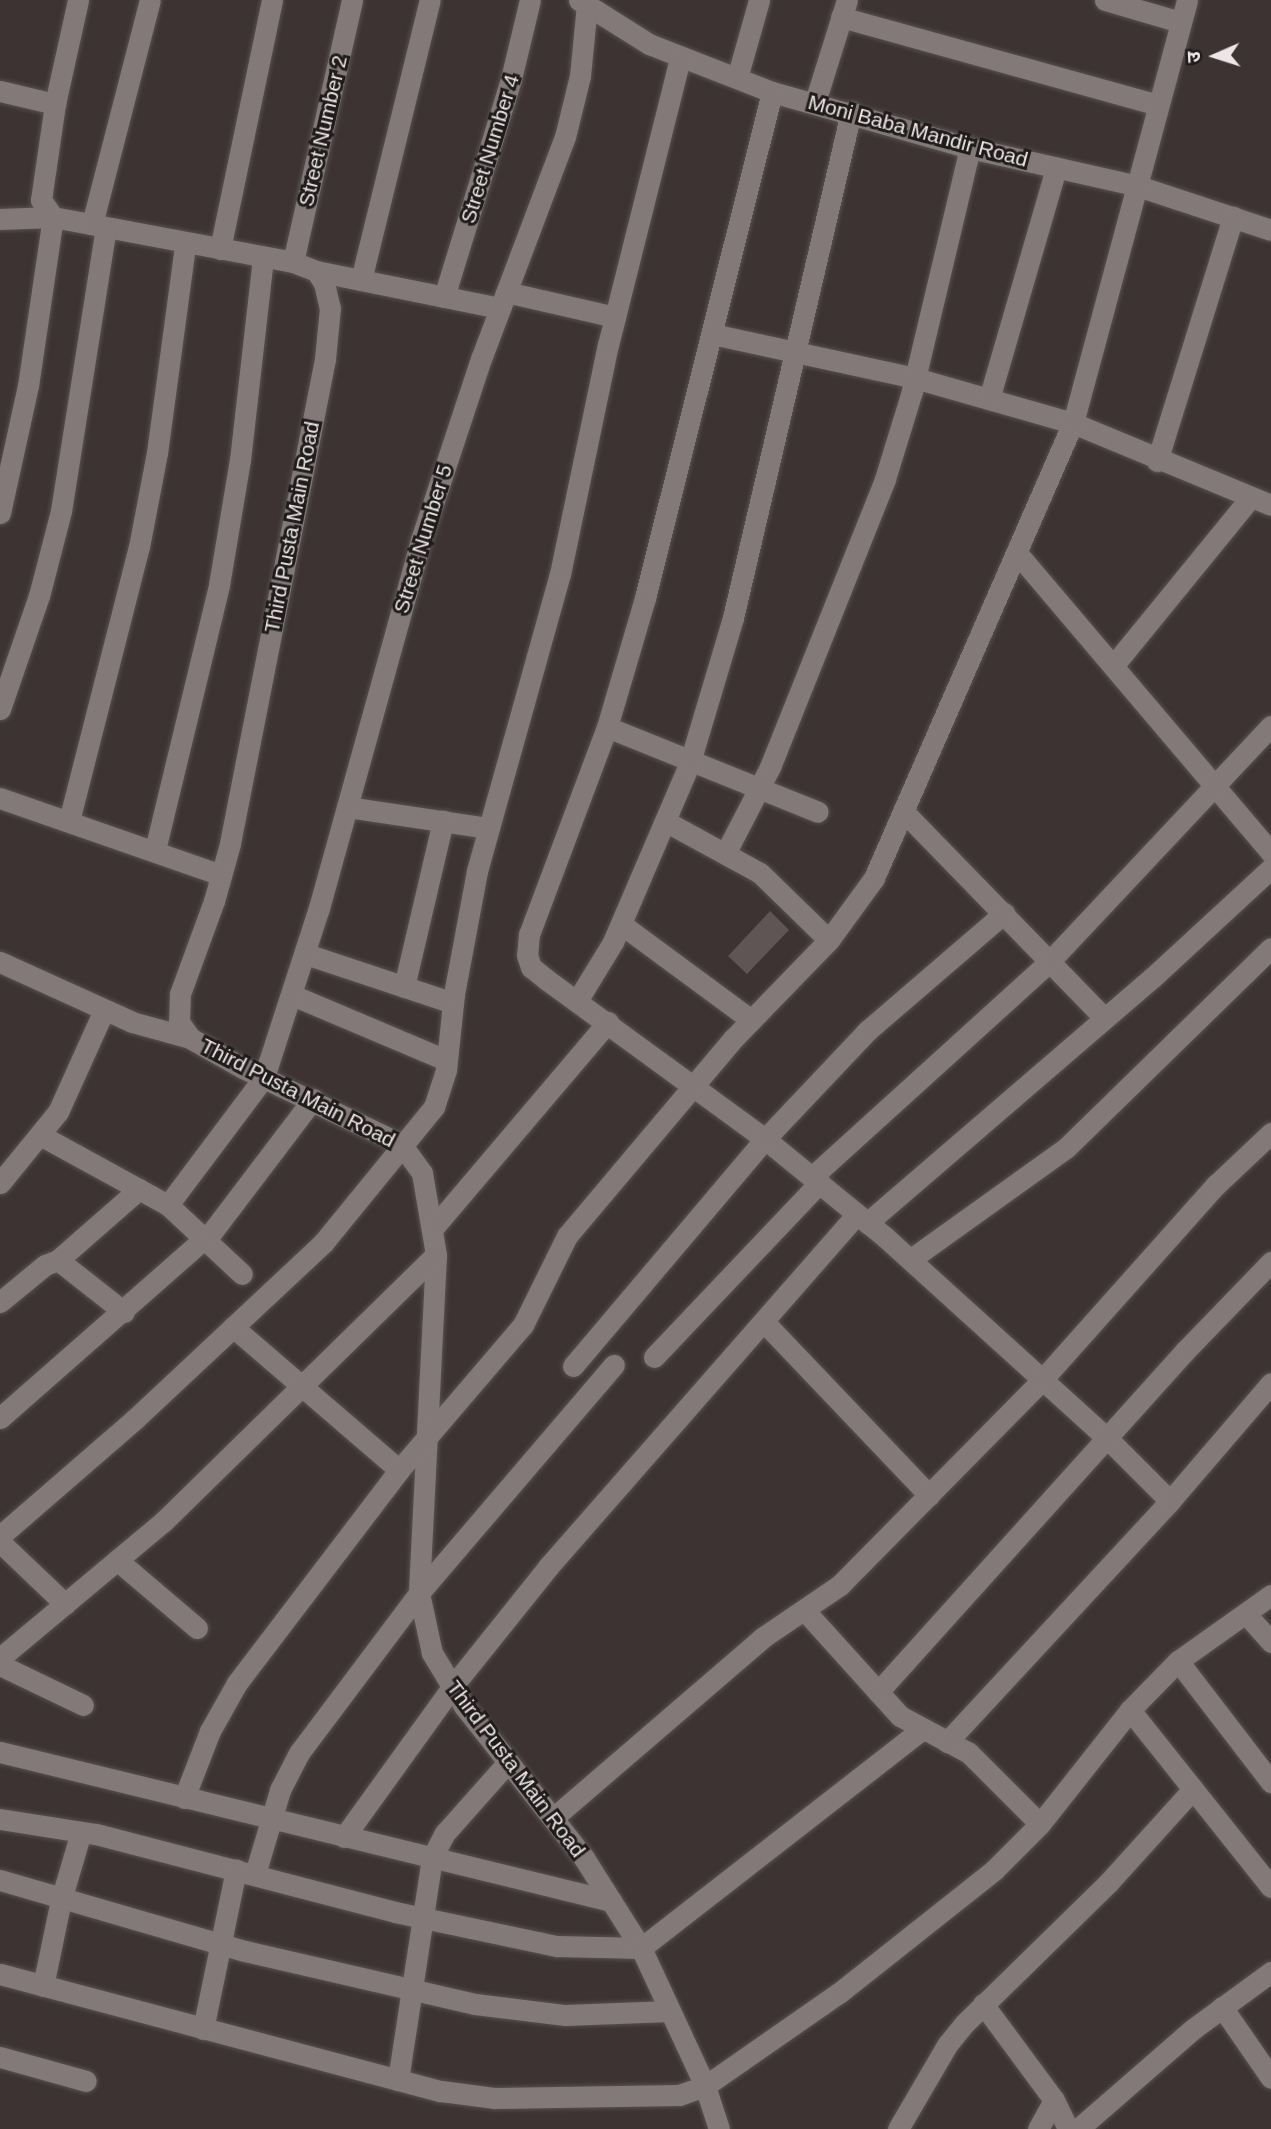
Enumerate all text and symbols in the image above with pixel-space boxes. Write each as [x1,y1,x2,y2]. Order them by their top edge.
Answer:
north arrow [1180,21,1250,91]
text: उ [1183,51,1204,63]
street label: Street Number 2 [293,53,353,209]
street label: Street Number 4 [455,72,525,226]
street label: Moni Baba Mandir Road [805,90,1031,172]
street label: Third Pusta Main Road [259,419,325,635]
street label: Street Number 5 [388,462,458,616]
street label: Third Pusta Main Road [197,1033,399,1153]
street label: Third Pusta Main Road [441,1676,591,1862]

